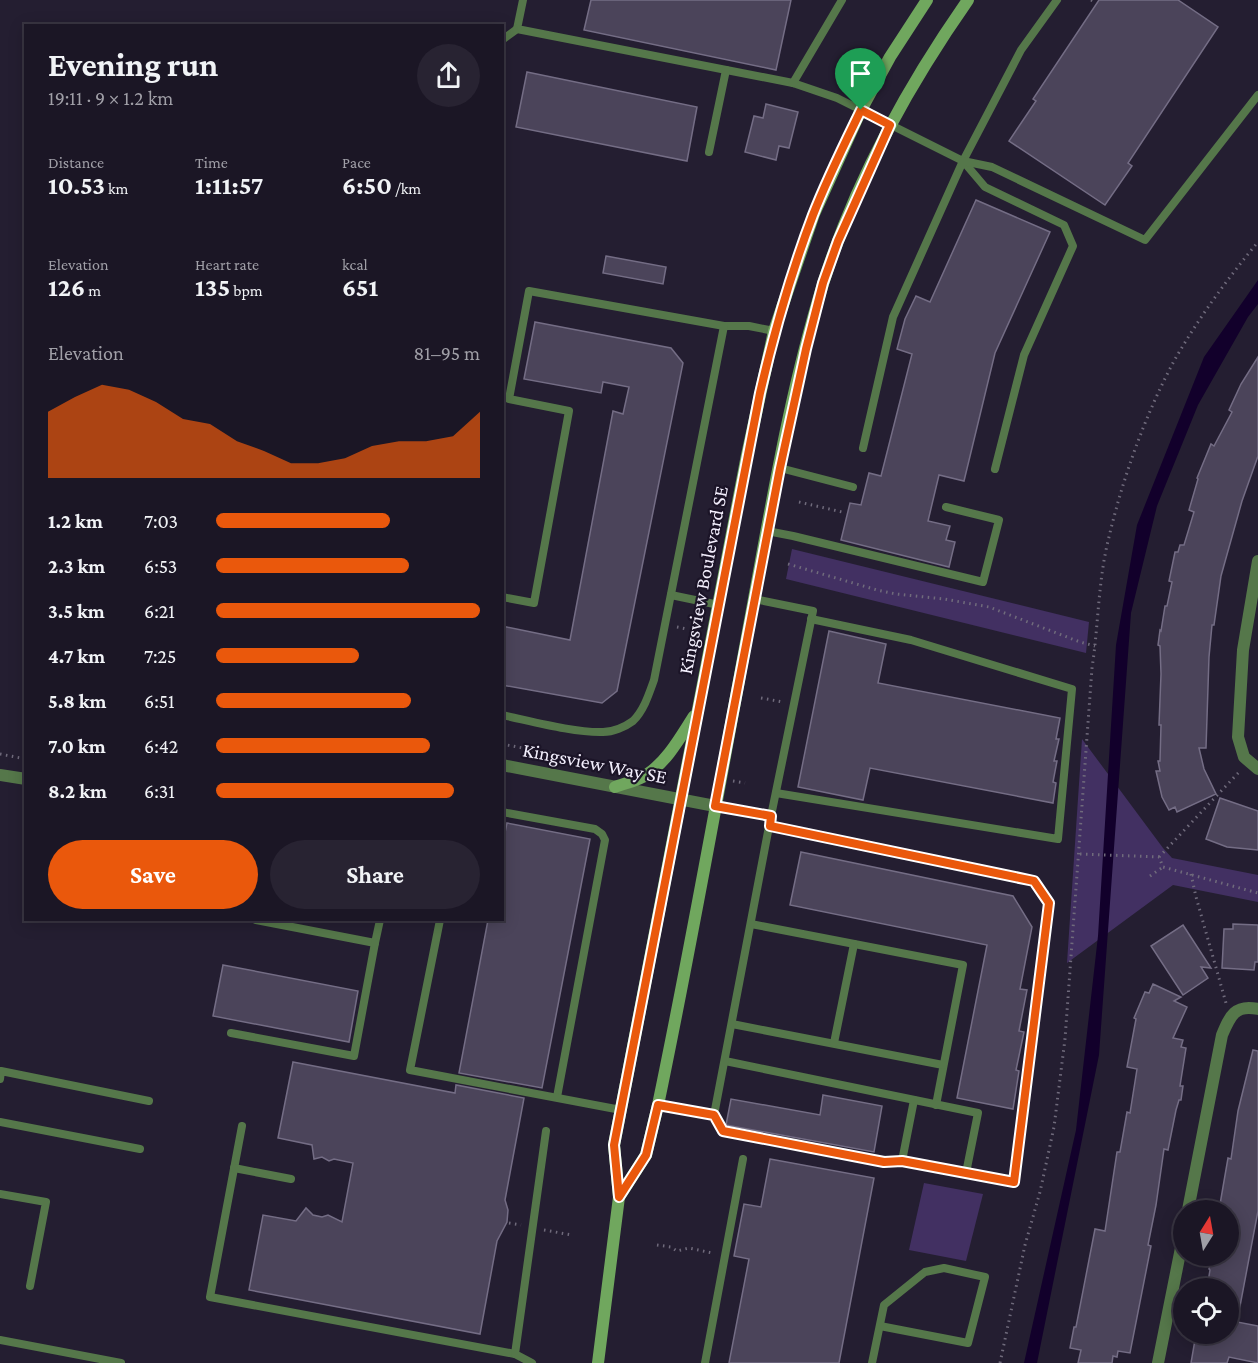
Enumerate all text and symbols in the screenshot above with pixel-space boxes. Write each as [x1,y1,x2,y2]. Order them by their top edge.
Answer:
button: share [417,44,480,107]
text: Evening run [48,46,218,83]
pin [835,48,886,110]
icon: arrive [844,57,877,90]
text: 19:11 · 9 × 1.2 km [48,87,173,109]
text: Distance [48,154,104,171]
text: Time [195,154,228,171]
text: Pace [342,154,371,171]
text: 10.53 [48,171,105,200]
text: 1:11:57 [195,171,263,200]
text: 6:50 [342,171,392,200]
text: km [105,180,128,197]
text: /km [392,180,421,197]
text: Elevation [48,256,109,273]
text: Heart rate [195,256,259,273]
text: kcal [342,256,368,273]
text: 126 [48,273,85,302]
text: 135 [195,273,230,302]
text: 651 [342,273,378,302]
text: m [85,282,101,299]
text: bpm [230,282,263,299]
text: Elevation [48,342,124,364]
text: 81–95 m [414,342,480,364]
street label: Kingsview Boulevard SE [674,484,733,676]
text: 1.2 km [48,510,103,532]
text: 7:03 [144,510,178,532]
text: 2.3 km [48,555,105,577]
text: 6:53 [144,555,177,577]
text: 3.5 km [48,600,105,622]
text: 6:21 [144,600,175,622]
text: 4.7 km [48,645,105,667]
text: 7:25 [144,645,176,667]
text: 5.8 km [48,690,107,712]
text: 6:51 [144,690,175,712]
text: 7.0 km [48,735,106,757]
text: 6:42 [144,735,178,757]
street label: Kingsview Way SE [521,738,669,789]
text: 8.2 km [48,780,107,802]
text: 6:31 [144,780,175,802]
button: Save [48,840,258,909]
button: Share [270,840,480,909]
north arrow [1173,1200,1239,1266]
map controls [1173,1200,1239,1344]
button: locate [1173,1278,1239,1344]

